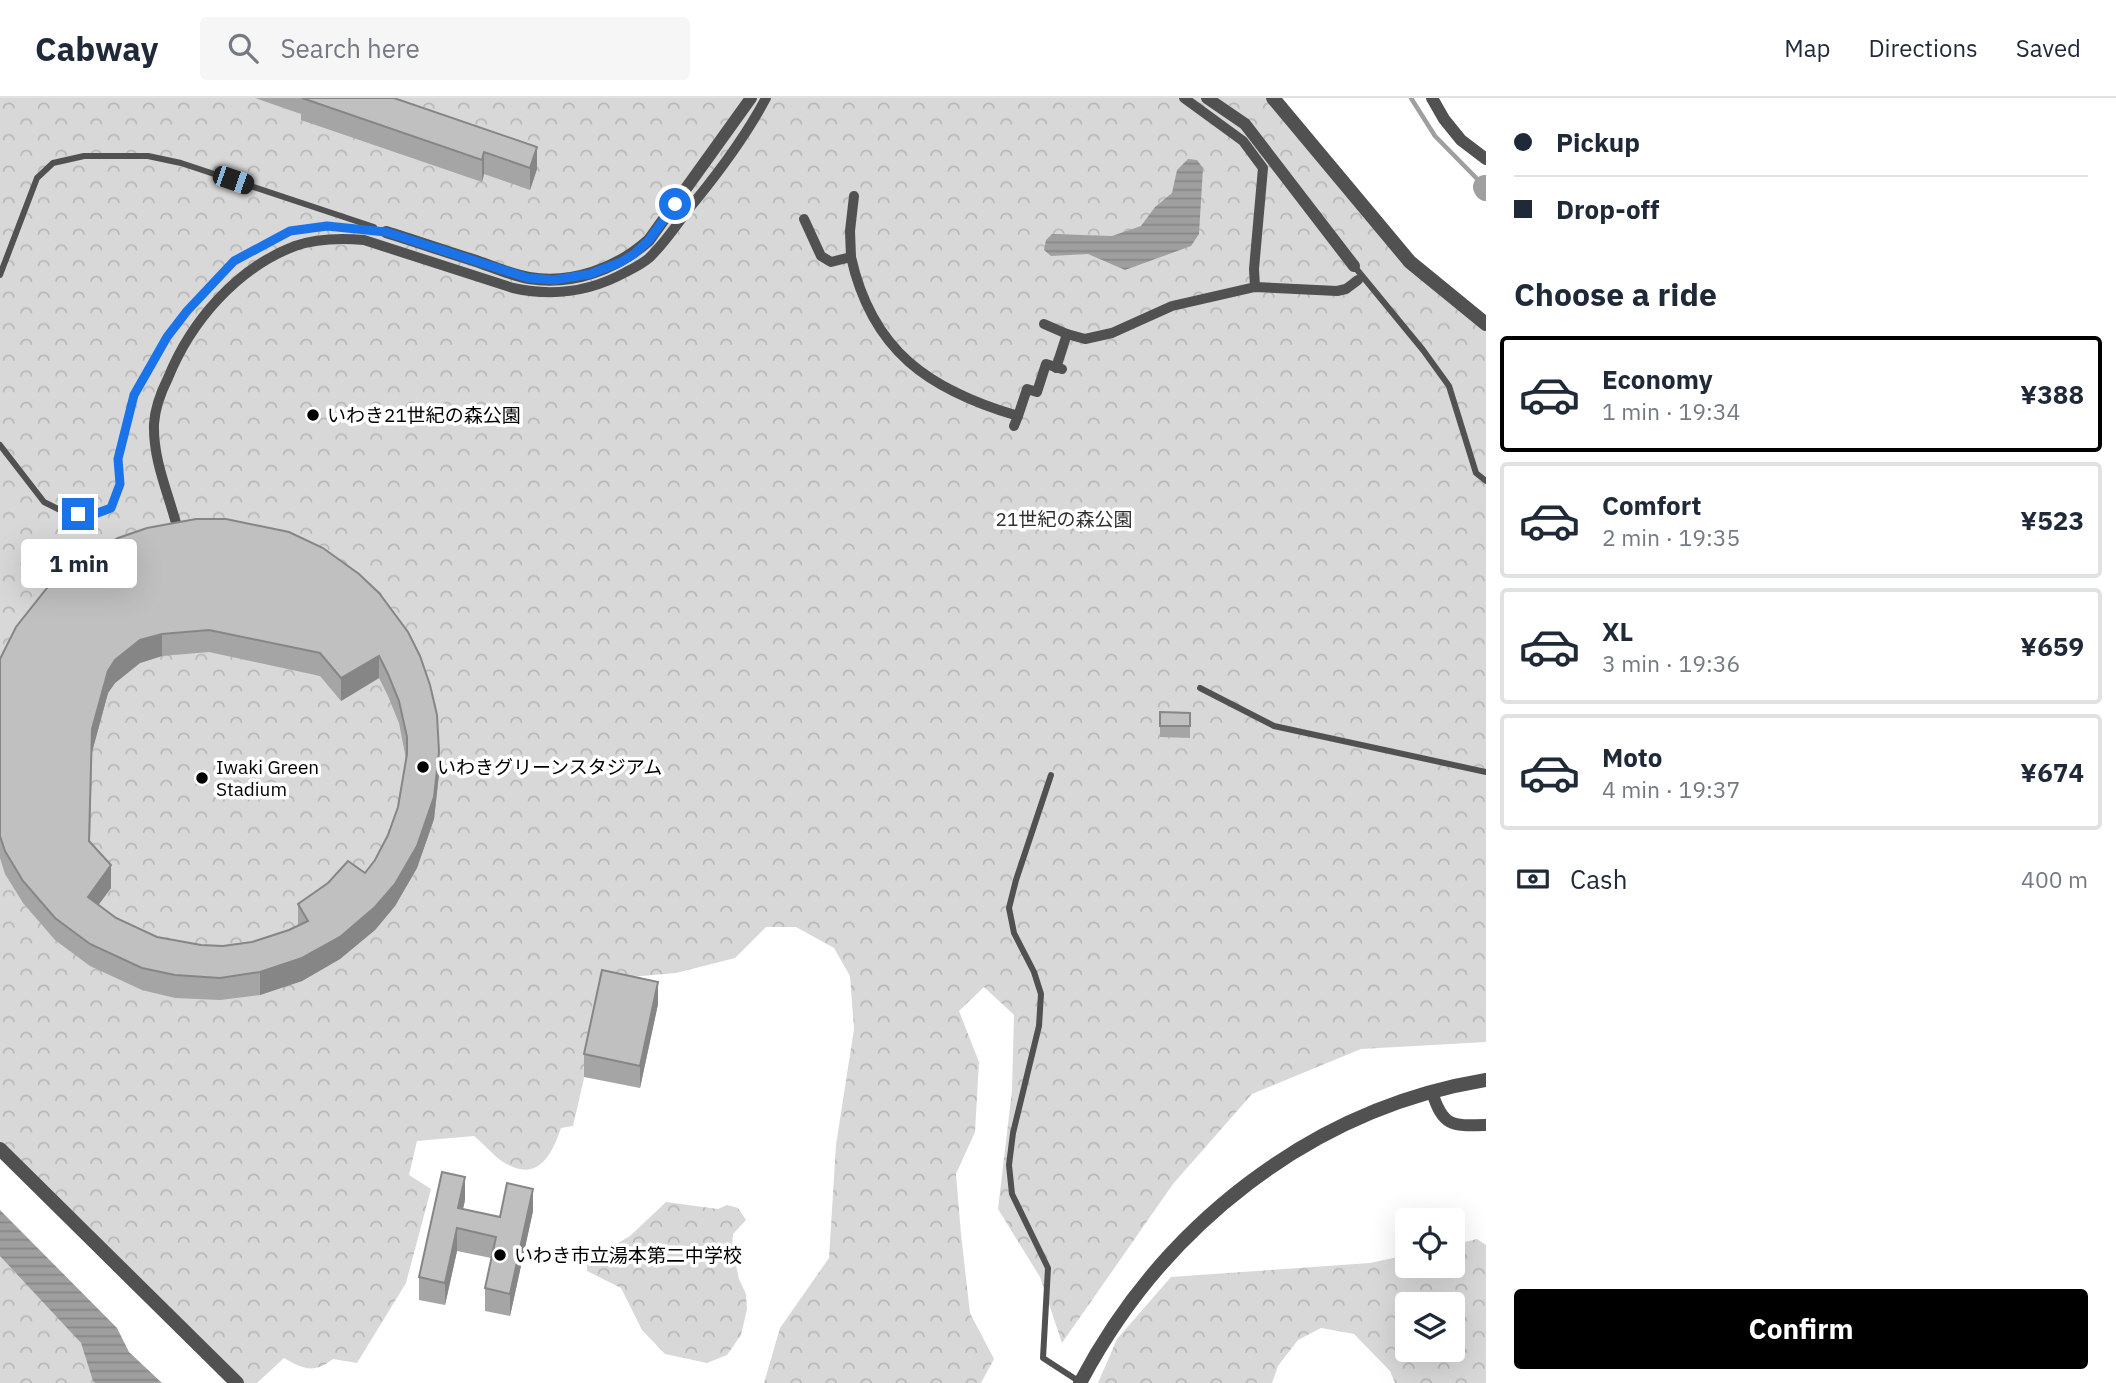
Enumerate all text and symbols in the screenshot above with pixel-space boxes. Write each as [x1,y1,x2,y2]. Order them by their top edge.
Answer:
search box [200,17,690,80]
text: Cabway [35,27,158,70]
icon: search [224,29,262,67]
text: Search here [280,31,420,65]
text: Map [1784,32,1830,64]
text: Directions [1868,32,1978,64]
text: Saved [2016,32,2081,64]
text: Pickup [1556,125,1640,159]
car [210,163,257,197]
route start [659,188,691,220]
text: Drop-off [1556,192,1659,226]
text: Choose a ride [1514,273,1717,315]
text: Economy [1602,362,1713,396]
icon: car [1518,363,1581,426]
text: ¥388 [2020,377,2084,411]
text: 1 min · 19:34 [1602,396,1740,426]
place label: いわき21世紀の森公園 [327,403,521,427]
marker: いわき21世紀の森公園 [305,407,321,423]
text: Comfort [1602,488,1701,522]
icon: car [1518,489,1581,552]
route end [62,498,94,530]
text: ¥523 [2020,503,2084,537]
park label: 21世紀の森公園 [996,507,1132,531]
text: 2 min · 19:35 [1602,522,1740,552]
callout: 1 min [20,538,136,588]
text: 1 min [49,548,109,578]
text: XL [1602,614,1633,648]
icon: car [1518,615,1581,678]
text: ¥659 [2020,629,2084,663]
text: 3 min · 19:36 [1602,648,1740,678]
text: Moto [1602,740,1662,774]
icon: car [1518,741,1581,804]
place label: Iwaki Green Stadium [216,755,319,801]
place label: いわきグリーンスタジアム [437,755,662,779]
text: ¥674 [2020,755,2084,789]
marker: いわきグリーンスタジアム [415,759,431,775]
marker: Iwaki Green Stadium [194,770,210,786]
text: 4 min · 19:37 [1602,774,1740,804]
icon: cash [1514,860,1552,898]
text: Cash [1570,862,1627,896]
text: 400 m [2021,864,2088,894]
map controls [1395,1208,1465,1362]
button: locate [1395,1208,1465,1278]
place label: いわき市立湯本第二中学校 [514,1243,742,1267]
marker: いわき市立湯本第二中学校 [492,1247,508,1263]
button: Confirm [1514,1289,2088,1369]
button: layers [1395,1292,1465,1362]

